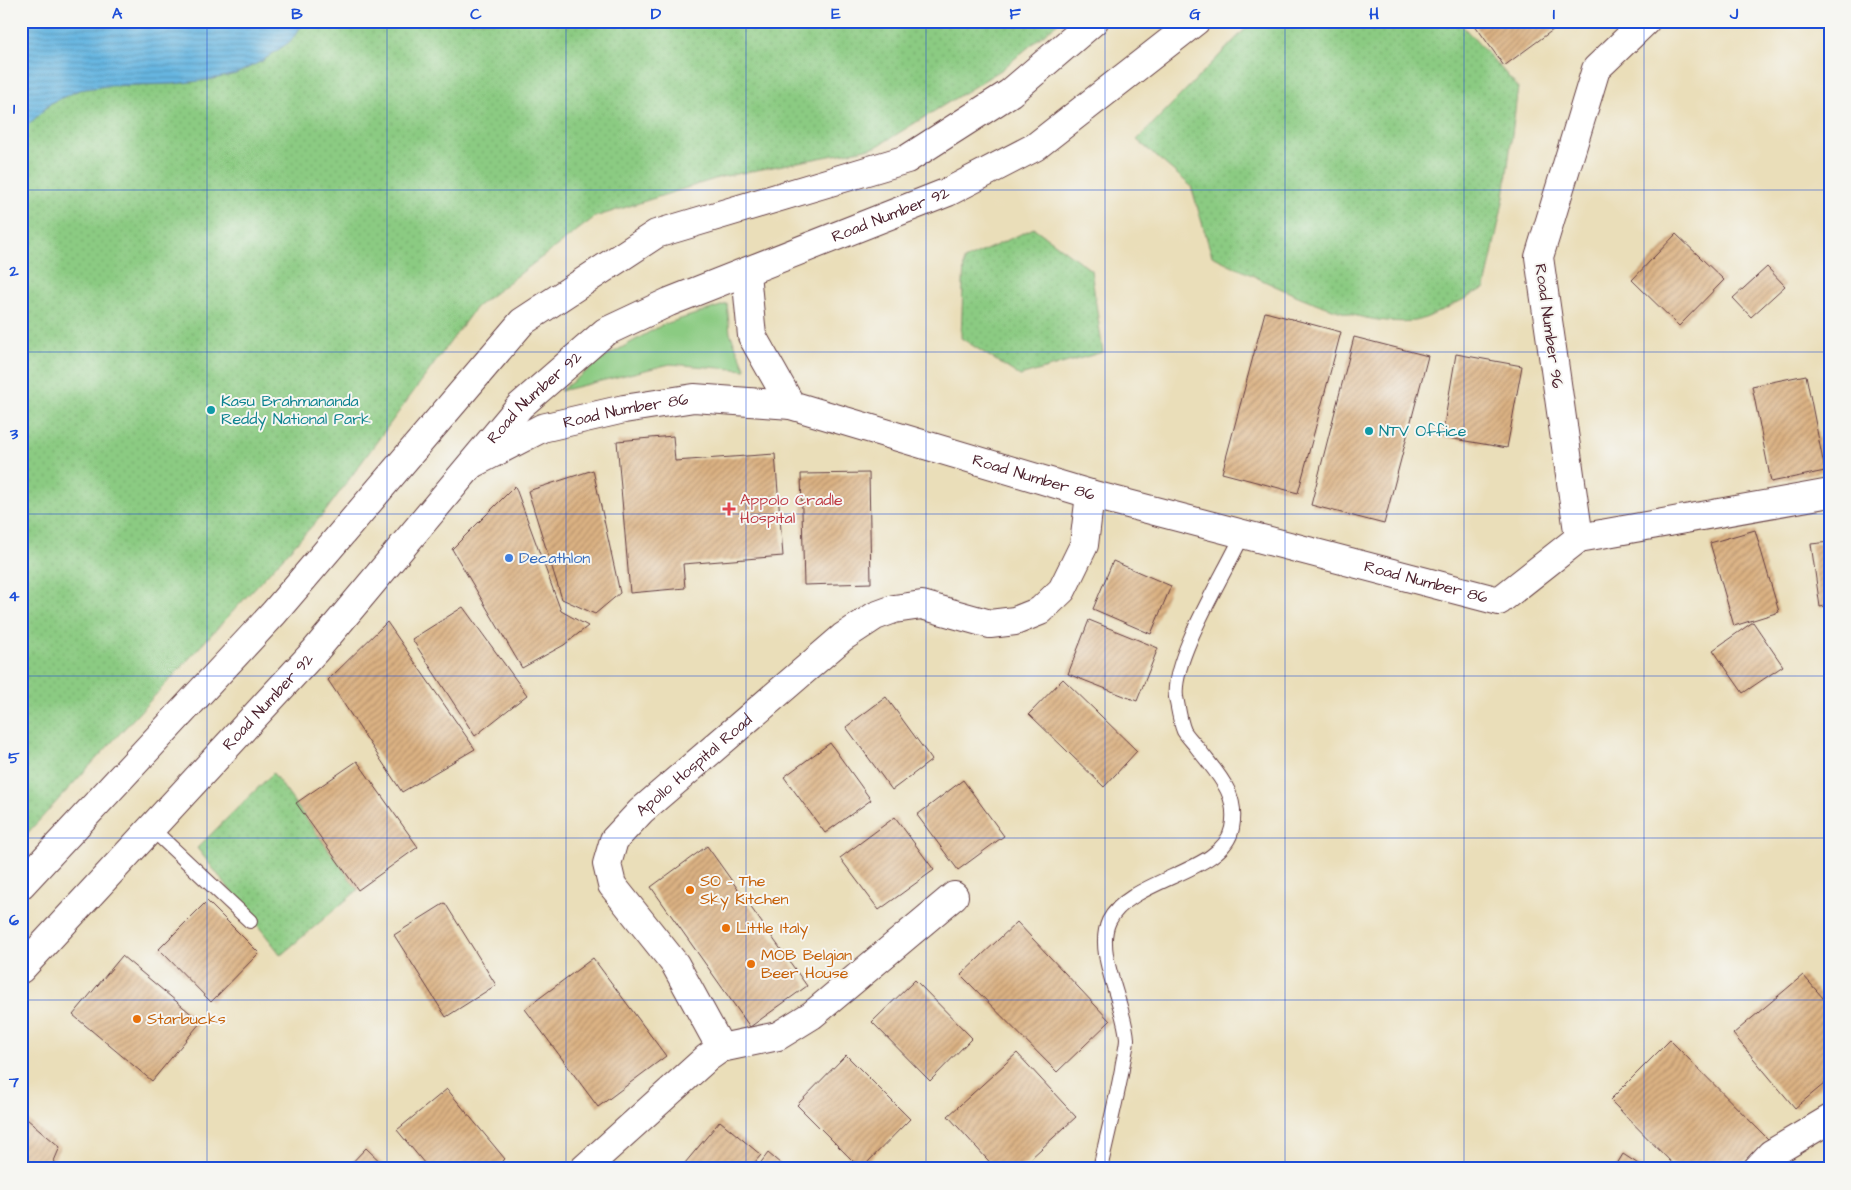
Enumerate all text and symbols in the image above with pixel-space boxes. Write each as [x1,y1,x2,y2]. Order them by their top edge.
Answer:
text: A [112,3,123,25]
text: B [291,3,303,25]
text: C [470,3,482,25]
text: D [651,3,662,25]
text: E [831,3,841,25]
text: F [1009,3,1021,25]
text: G [1189,3,1201,25]
text: H [1369,3,1379,25]
text: I [1553,3,1555,25]
text: J [1729,3,1739,25]
text: 1 [13,98,16,120]
street label: Road Number 92 [828,182,953,248]
text: 2 [8,260,19,282]
street label: Road Number 96 [1529,262,1569,390]
street label: Road Number 92 [482,346,587,448]
street label: Road Number 86 [561,388,690,434]
place label: Kasu Brahmananda Reddy National Park [221,390,371,431]
marker: Kasu Brahmananda Reddy National Park [205,404,217,416]
place label: NTV Office [1379,420,1467,442]
text: 3 [9,423,19,445]
marker: NTV Office [1363,425,1375,437]
street label: Road Number 86 [970,449,1098,506]
place label: Appolo Cradle Hospital [740,489,843,529]
marker: Appolo Cradle Hospital [722,502,736,516]
place label: Decathlon [519,547,590,569]
marker: Decathlon [503,552,515,564]
street label: Road Number 86 [1362,555,1490,609]
text: 4 [9,585,20,607]
street label: Road Number 92 [218,648,319,755]
street label: Apollo Hospital Road [631,709,757,822]
text: 5 [8,747,20,769]
place label: SO - The Sky Kitchen [700,870,789,911]
marker: SO - The Sky Kitchen [684,884,696,896]
text: 6 [9,909,19,931]
place label: Little Italy [736,917,809,940]
marker: Little Italy [720,922,732,934]
place label: MOB Belgian Beer House [761,944,852,984]
marker: MOB Belgian Beer House [745,958,757,970]
place label: Starbucks [147,1008,226,1030]
marker: Starbucks [131,1013,143,1025]
text: 7 [8,1071,19,1093]

